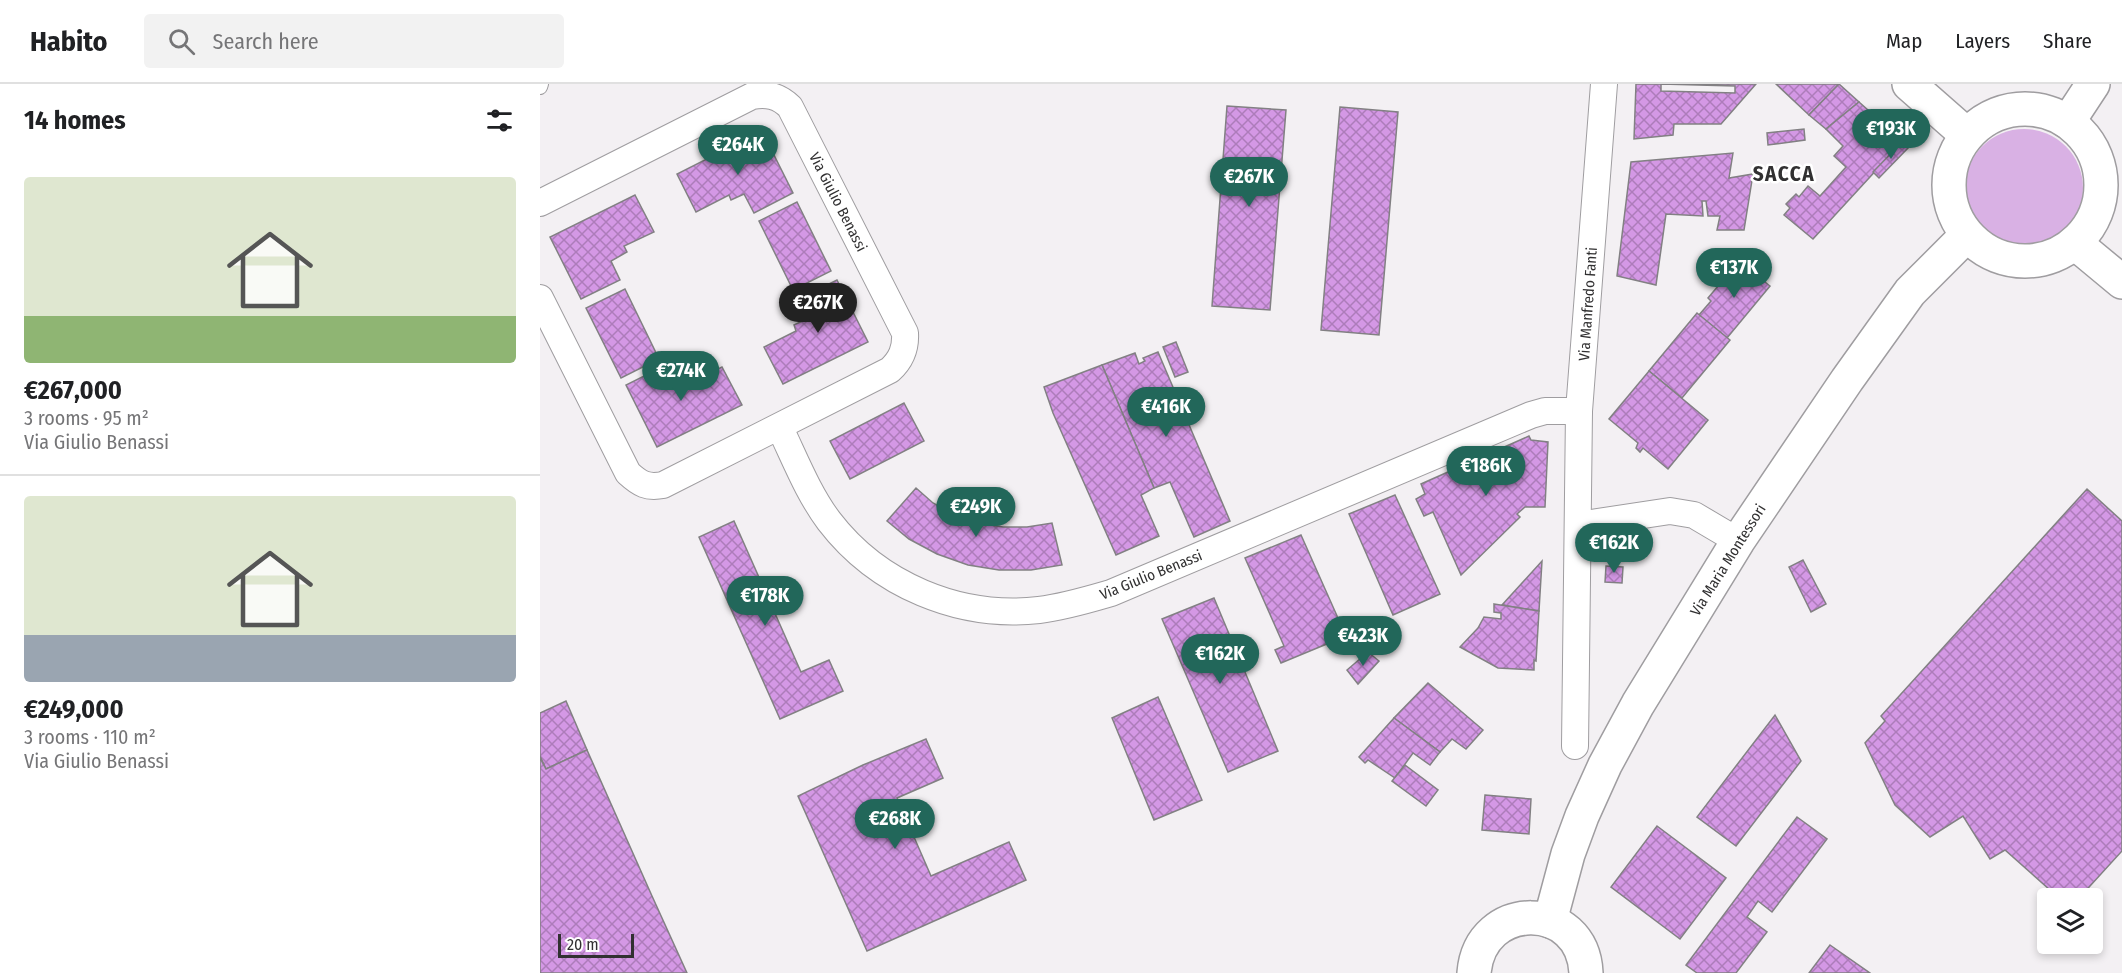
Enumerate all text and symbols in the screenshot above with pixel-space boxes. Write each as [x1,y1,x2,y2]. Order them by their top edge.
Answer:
search box [144,14,564,68]
text: Habito [30,25,108,58]
icon: search [165,25,198,58]
text: Search here [213,28,319,55]
text: Map [1886,28,1922,54]
text: Layers [1955,28,2010,54]
text: Share [2043,28,2092,54]
icon: filters [483,104,516,137]
text: 14 homes [24,105,126,136]
pin: €193K [1849,109,1933,160]
text: €193K [1866,116,1916,140]
pin: €264K [696,125,780,176]
text: €264K [712,132,764,156]
street label: Via Giulio Benassi [805,149,871,255]
pin: €267K [1207,157,1291,208]
district label: SACCA [1753,161,1815,187]
text: €267K [1224,164,1274,188]
icon: home [216,216,324,324]
street label: Via Manfredo Fanti [1575,246,1601,362]
pin: €137K [1692,248,1776,299]
text: €137K [1710,255,1758,279]
pin: €267K [776,283,860,334]
text: €267K [793,290,843,314]
pin: €274K [639,351,723,402]
text: €274K [656,358,706,382]
text: €267,000 [24,375,122,406]
pin: €416K [1124,387,1208,438]
text: €416K [1141,394,1191,418]
text: 3 rooms · 95 m² [24,406,149,430]
text: Via Giulio Benassi [24,430,169,454]
pin: €186K [1444,446,1528,497]
text: €186K [1460,453,1512,477]
pin: €249K [934,487,1018,538]
text: €249K [950,494,1002,518]
street label: Via Maria Montessori [1686,501,1770,619]
pin: €162K [1572,523,1656,574]
text: €162K [1589,530,1639,554]
icon: home [216,535,324,643]
street label: Via Giulio Benassi [1097,546,1205,604]
pin: €178K [723,576,807,627]
text: €178K [741,583,789,607]
pin: €423K [1321,616,1405,667]
text: €423K [1338,623,1388,647]
pin: €162K [1178,634,1262,685]
text: €162K [1195,641,1245,665]
text: €249,000 [24,694,124,725]
text: 3 rooms · 110 m² [24,725,156,749]
text: Via Giulio Benassi [24,749,169,773]
pin: €268K [853,799,937,850]
text: €268K [869,806,921,830]
map controls [2037,888,2103,954]
button: layers [2037,888,2103,954]
scale bar [558,931,634,958]
text: 20 m [567,935,598,954]

